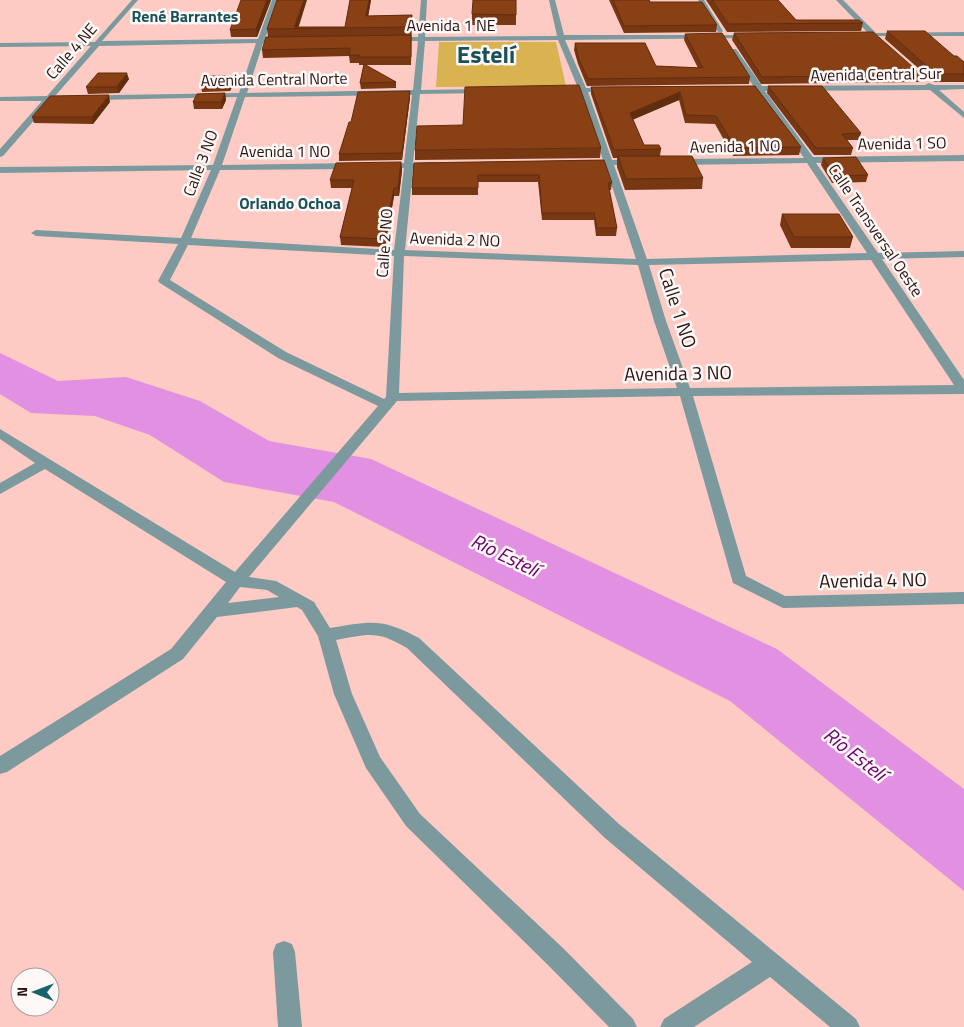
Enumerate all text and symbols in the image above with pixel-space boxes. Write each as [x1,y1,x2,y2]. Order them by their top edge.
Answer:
district label: René Barrantes [132,4,238,28]
street label: Avenida 1 NE [406,13,496,37]
street label: Calle 4 NE [40,17,102,84]
district label: Estelí [457,36,517,72]
street label: Avenida Central Sur [810,61,942,87]
street label: Avenida Central Norte [200,66,348,92]
street label: Calle 3 NO [176,126,224,200]
street label: Avenida 1 SO [857,130,947,156]
street label: Avenida 1 NO [689,133,781,159]
street label: Avenida 1 NO [240,139,330,163]
street label: Calle Transversal Oeste [822,159,930,301]
district label: Orlando Ochoa [239,191,341,215]
street label: Calle 2 NO [370,207,398,279]
street label: Avenida 2 NO [409,225,501,253]
street label: Calle 1 NO [652,264,705,352]
street label: Avenida 3 NO [624,357,732,388]
water label: Río Estelí [466,525,549,586]
street label: Avenida 4 NO [819,564,927,595]
water label: Río Estelí [817,719,897,791]
north arrow [10,967,60,1017]
text: N [11,987,32,997]

